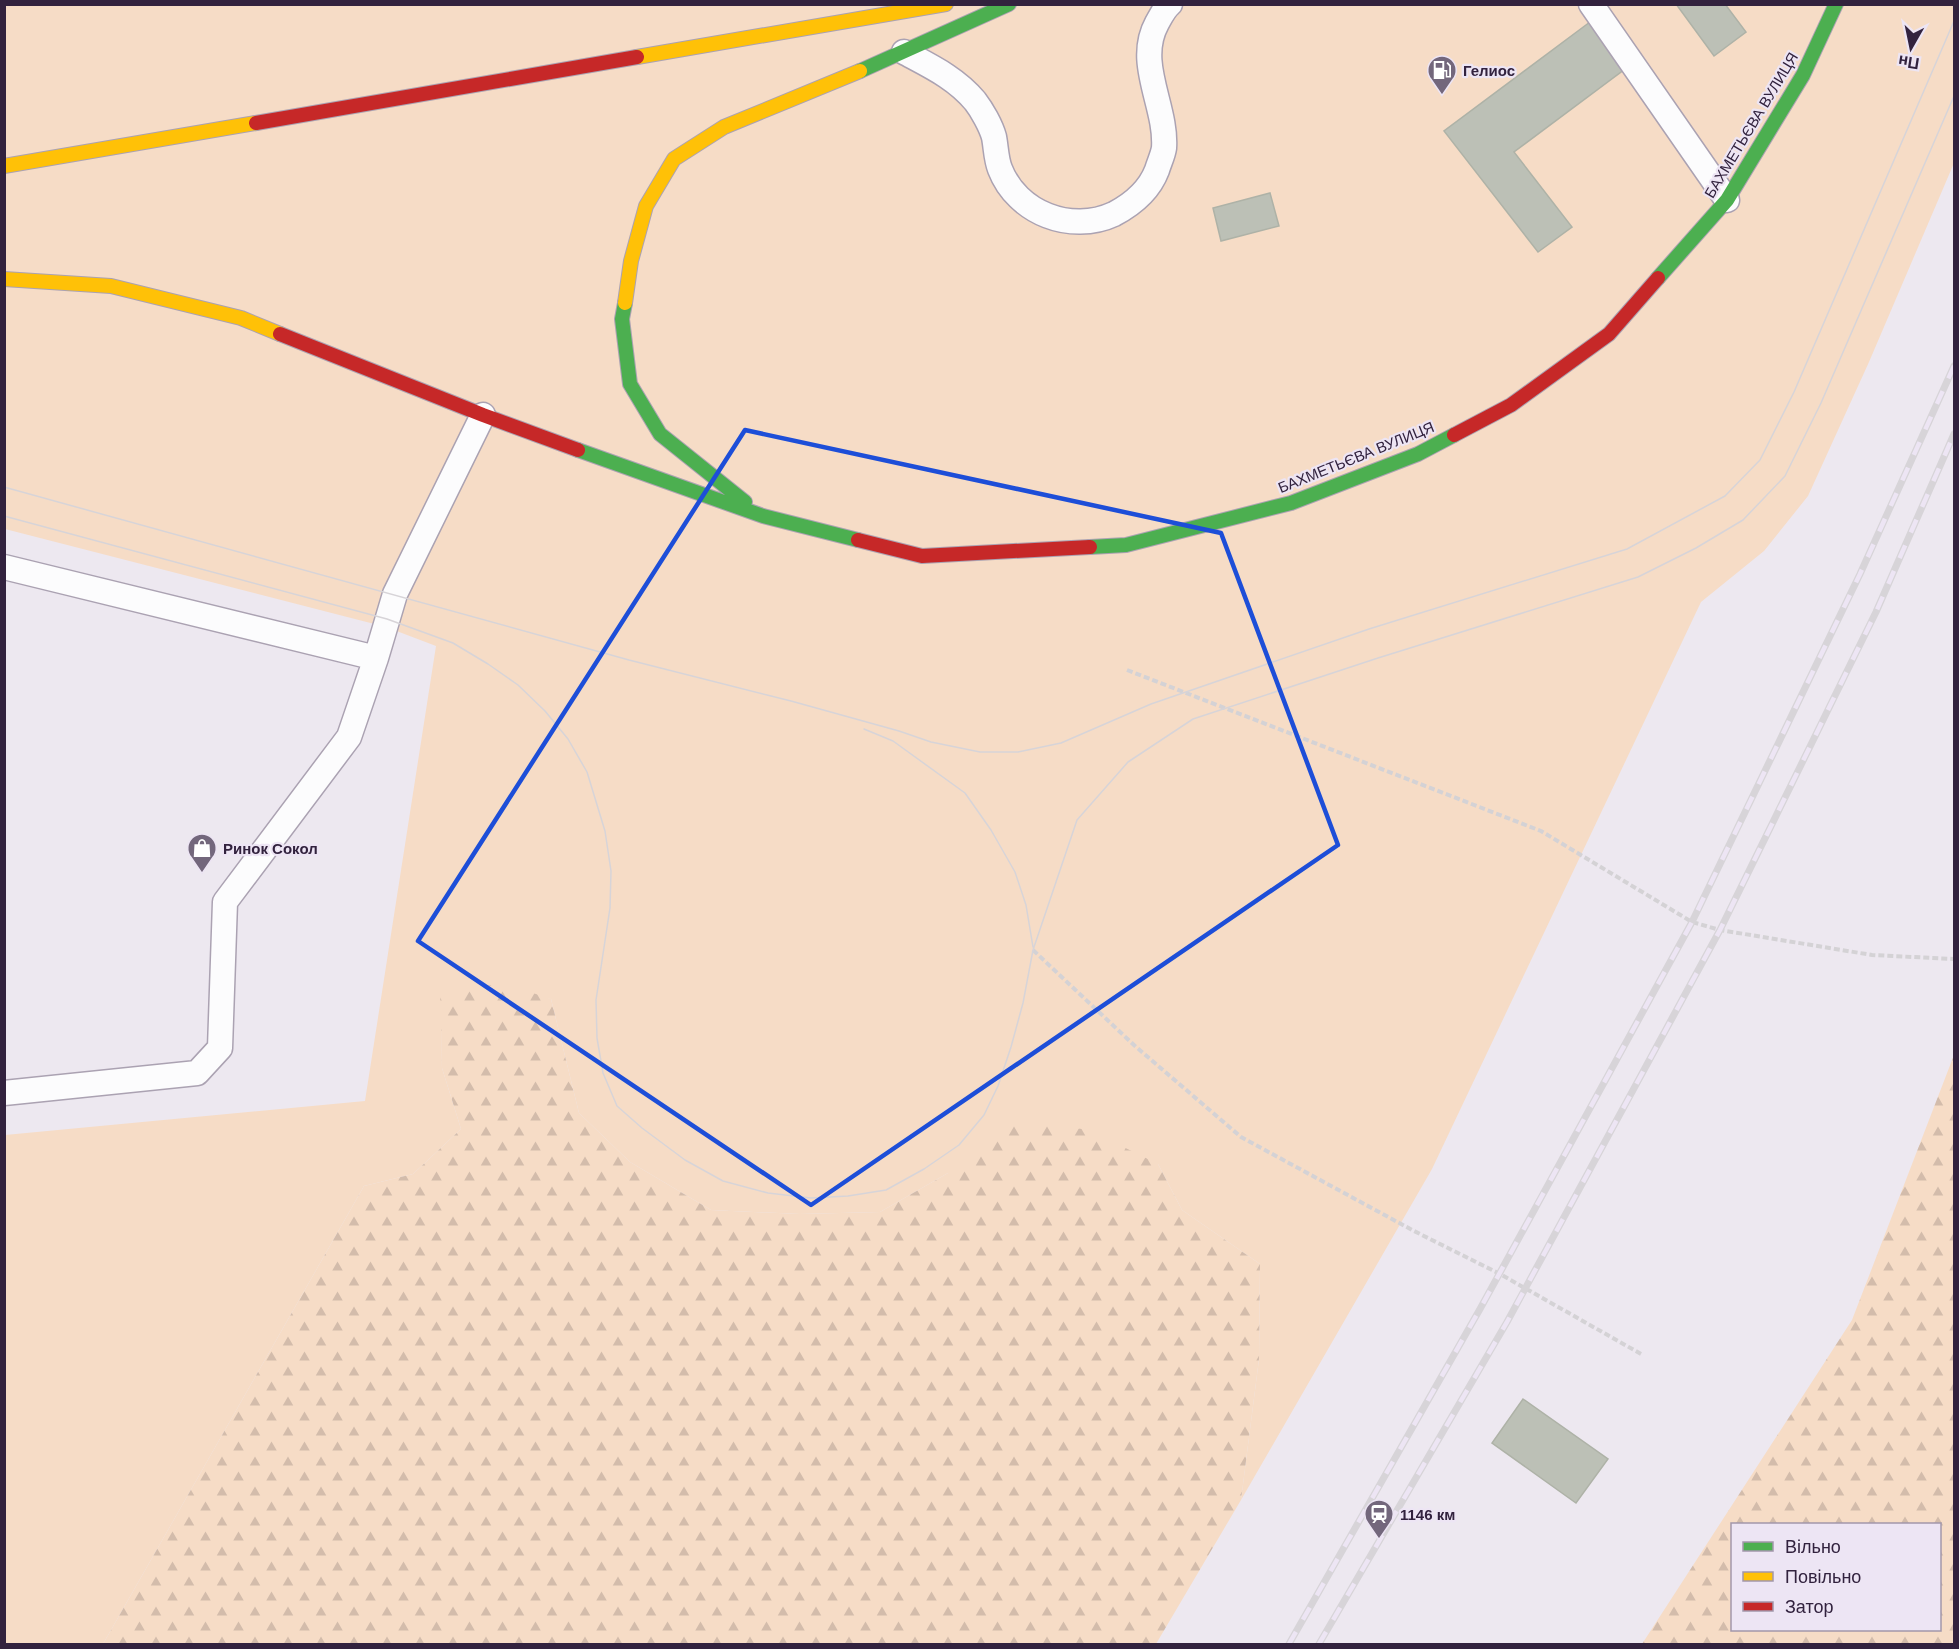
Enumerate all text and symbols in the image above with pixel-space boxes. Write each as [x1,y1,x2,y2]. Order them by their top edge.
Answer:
north arrow [1881,18,1941,78]
street label: БАХМЕТЬЄВА ВУЛИЦЯ [1701,49,1801,201]
text: Пн [1897,52,1921,72]
fuel station icon: Гелиос [1426,54,1458,96]
place label: Гелиос [1463,62,1515,79]
street label: БАХМЕТЬЄВА ВУЛИЦЯ [1276,418,1436,496]
shop icon: Ринок Сокол [186,832,218,874]
place label: Ринок Сокол [223,840,318,857]
station icon: 1146 км [1363,1498,1395,1540]
place label: 1146 км [1400,1506,1455,1523]
legend [1731,1523,1941,1631]
text: Вільно [1785,1537,1841,1557]
text: Повільно [1785,1567,1861,1587]
text: Затор [1785,1597,1834,1617]

